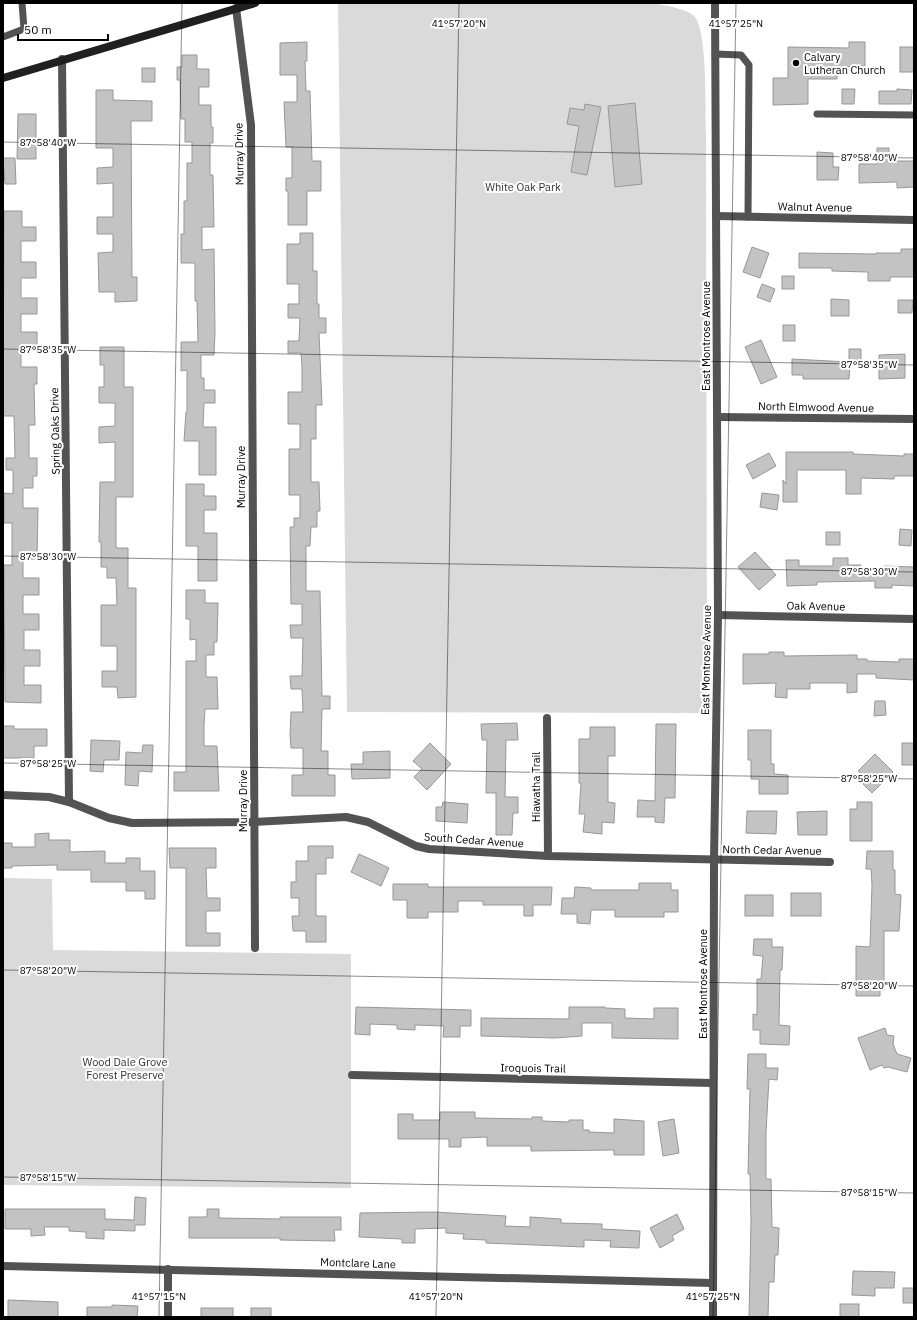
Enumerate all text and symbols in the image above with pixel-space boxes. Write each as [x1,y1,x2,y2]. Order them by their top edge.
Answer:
scale bar [18,16,108,42]
text: 41°57'20"N [432,17,486,30]
text: 41°57'25"N [709,17,763,30]
text: 50 m [24,22,52,37]
place label: Calvary Lutheran Church [804,50,886,77]
marker: Calvary Lutheran Church [791,58,801,68]
street label: Murray Drive [231,123,247,185]
text: 87°58'40"W [20,136,76,149]
text: 87°58'40"W [841,151,897,164]
park label: White Oak Park [485,180,561,194]
street label: Walnut Avenue [778,199,852,215]
street label: East Montrose Avenue [699,281,713,391]
text: 87°58'35"W [20,343,76,356]
text: 87°58'35"W [841,358,897,371]
street label: Spring Oaks Drive [47,387,63,475]
street label: North Elmwood Avenue [758,399,874,415]
street label: Murray Drive [234,446,248,508]
text: 87°58'30"W [20,550,76,563]
text: 87°58'30"W [841,565,897,578]
street label: Oak Avenue [786,598,846,614]
street label: East Montrose Avenue [698,605,714,715]
street label: Hiawatha Trail [529,752,543,822]
text: 87°58'25"W [20,757,76,770]
street label: Murray Drive [236,770,250,832]
text: 87°58'25"W [841,772,897,785]
street label: South Cedar Avenue [424,830,524,850]
street label: North Cedar Avenue [722,842,822,858]
street label: East Montrose Avenue [696,929,710,1039]
text: 87°58'20"W [20,964,76,977]
text: 87°58'20"W [841,979,897,992]
park label: Wood Dale Grove Forest Preserve [83,1055,167,1082]
street label: Iroquois Trail [500,1060,566,1076]
text: 87°58'15"W [20,1171,76,1184]
text: 87°58'15"W [841,1186,897,1199]
street label: Montclare Lane [320,1255,396,1271]
text: 41°57'15"N [132,1290,186,1303]
text: 41°57'20"N [409,1290,463,1303]
text: 41°57'25"N [686,1290,740,1303]

